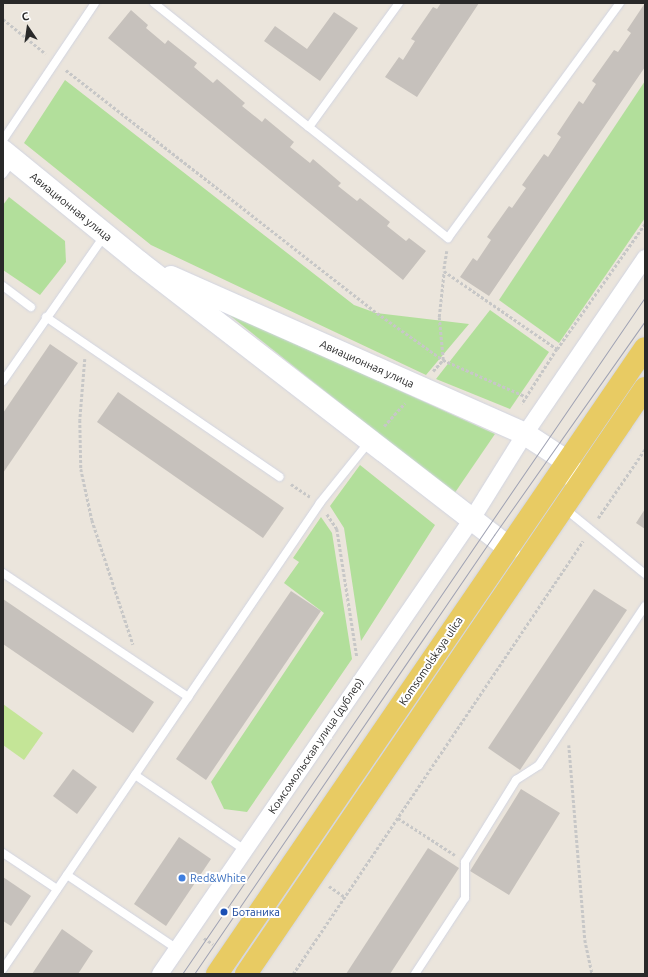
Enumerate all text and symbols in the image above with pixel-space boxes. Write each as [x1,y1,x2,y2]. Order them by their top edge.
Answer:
north arrow [8,8,48,48]
text: С [21,10,30,23]
street label: Авиационная улица [27,170,115,244]
street label: Авиационная улица [318,337,416,391]
street label: Komsomolskaya ulica [396,614,466,708]
street label: Комсомольская улица (дублер) [266,676,366,816]
place label: Red&White [190,871,246,885]
marker: Red&White [177,873,187,883]
place label: Ботаника [232,905,280,919]
marker: Ботаника [219,907,229,917]

